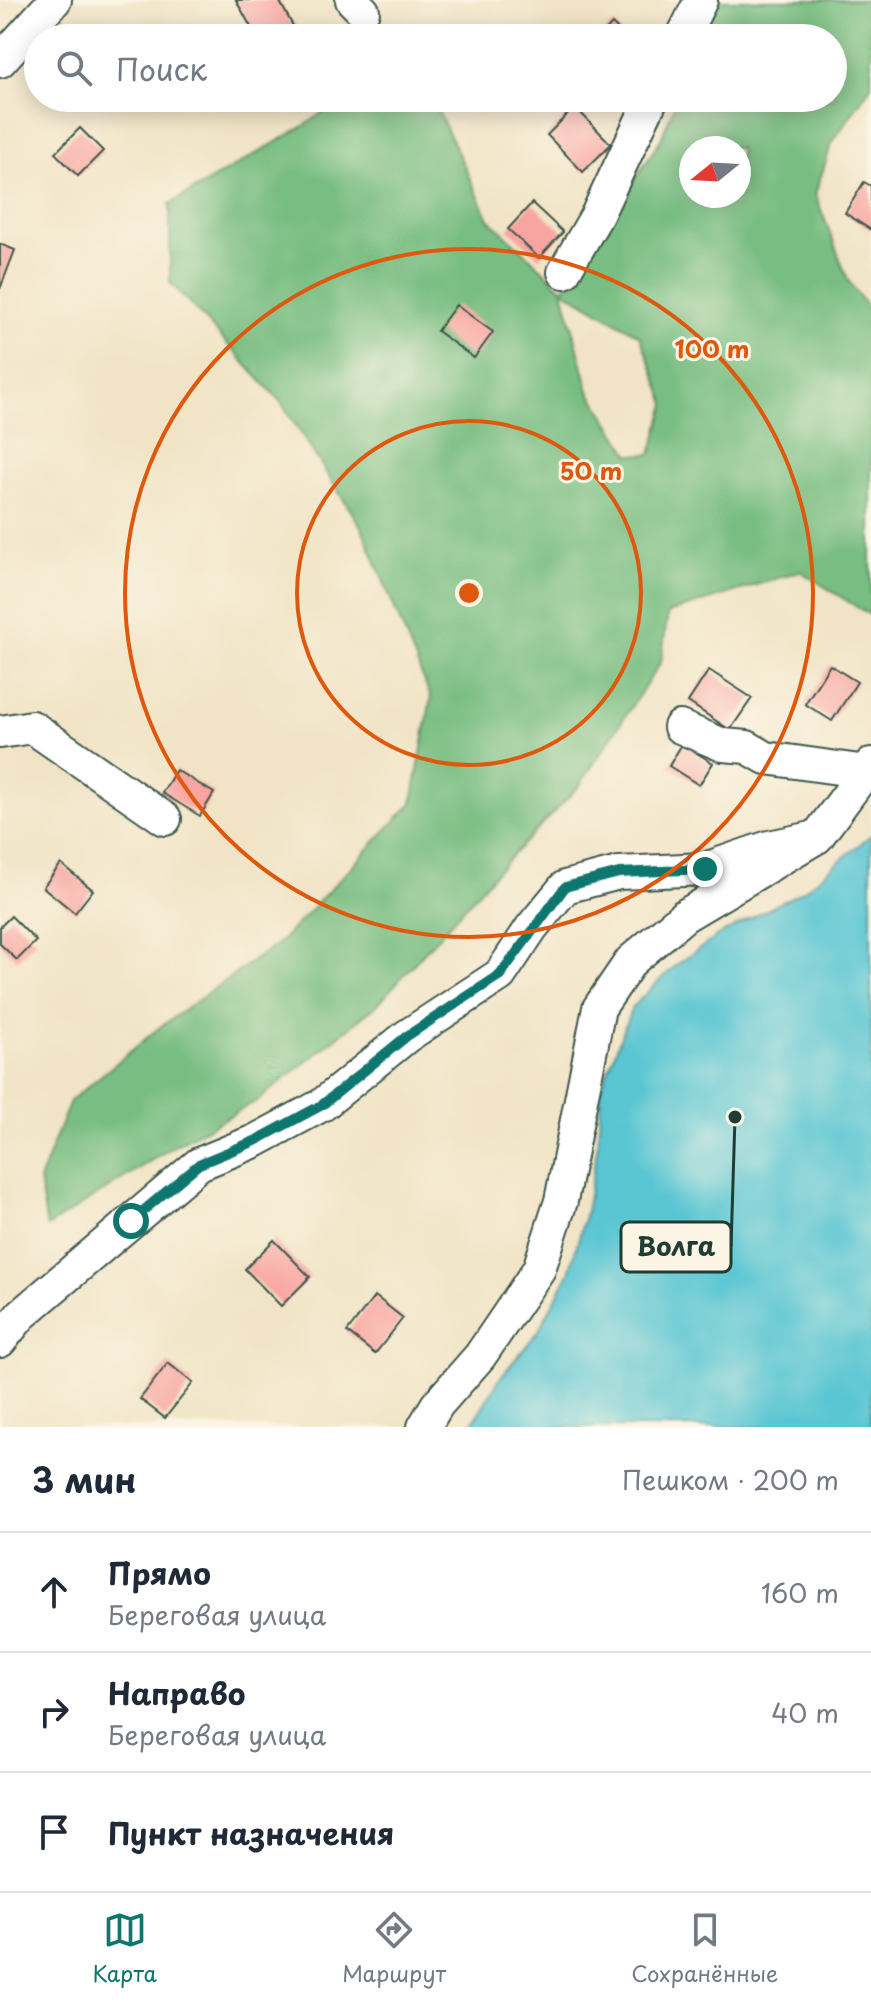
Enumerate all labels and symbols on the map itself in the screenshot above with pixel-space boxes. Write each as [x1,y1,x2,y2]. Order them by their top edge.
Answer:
north arrow [679,136,751,208]
text: 100 m [675,330,749,366]
text: 50 m [560,452,622,488]
centre of rings [455,579,483,607]
route end [687,851,723,887]
route start [113,1203,149,1239]
callout: Волга [621,1222,731,1272]
text: Волга [637,1226,716,1265]

